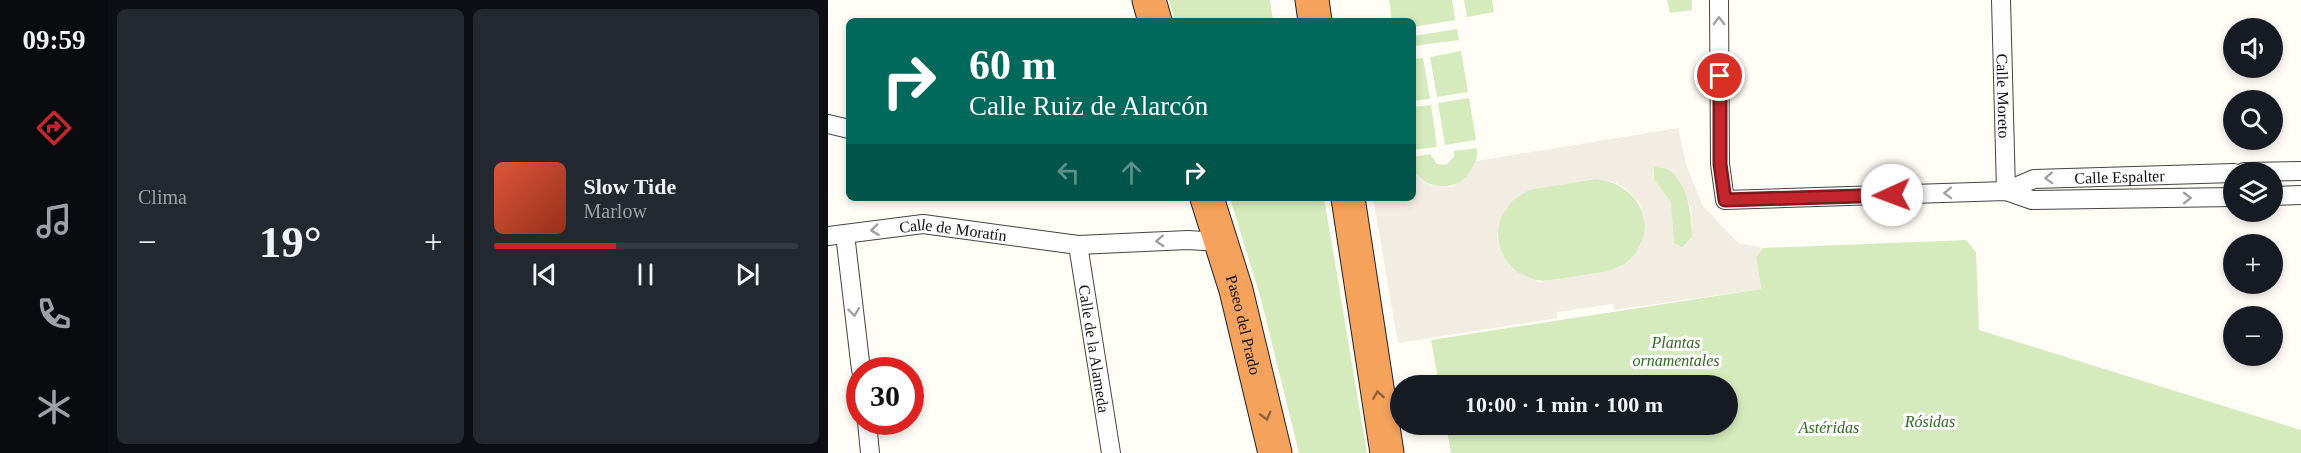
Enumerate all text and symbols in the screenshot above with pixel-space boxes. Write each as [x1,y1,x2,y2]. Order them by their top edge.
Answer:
one-way arrow [1713,17,1725,26]
map controls [2223,18,2283,366]
button: sound [2223,18,2283,78]
text: 09:59 [23,25,86,55]
icon: right [870,42,948,120]
text: 60 m [969,42,1057,88]
pin [1694,50,1745,101]
street label: Calle Moreto [1994,53,2013,139]
icon: arrive [1703,59,1736,92]
button: search [2223,90,2283,150]
text: Calle Ruiz de Alarcón [969,91,1208,121]
icon: directions [33,107,75,149]
icon: left [1052,156,1085,189]
icon: ahead [1115,156,1148,189]
icon: right [1178,156,1211,189]
button: layers [2223,162,2283,222]
position arrow [1860,163,1924,227]
street label: Calle Espalter [2074,167,2166,186]
one-way arrow [2045,172,2054,185]
text: Slow Tide [584,174,676,199]
text: Clima [138,186,187,208]
one-way arrow [1943,186,1952,199]
one-way arrow [2182,191,2191,204]
icon: music [33,200,75,242]
text: Marlow [584,200,647,222]
street label: Calle de Moratín [898,215,1008,244]
text: 19° [259,217,322,267]
one-way arrow [870,223,879,235]
text: − [138,224,157,260]
text: + [424,224,443,260]
button: + [2223,234,2283,294]
one-way arrow [1156,235,1165,248]
icon: previous [528,258,561,291]
icon: pause [629,258,662,291]
icon: next [731,258,764,291]
street label: Paseo del Prado [1223,273,1264,376]
street label: Calle de la Alameda [1076,283,1113,414]
icon: phone [33,293,75,335]
button: − [2223,306,2283,366]
one-way arrow [847,308,860,317]
park label: Plantas ornamentales [1632,334,1720,369]
speed limit sign: 30 [846,357,924,435]
icon: climate [33,386,75,428]
one-way arrow [1373,391,1385,400]
text: 10:00 · 1 min · 100 m [1465,392,1663,417]
one-way arrow [1259,411,1272,421]
park label: Rósidas [1904,413,1955,430]
park label: Astéridas [1798,419,1859,436]

